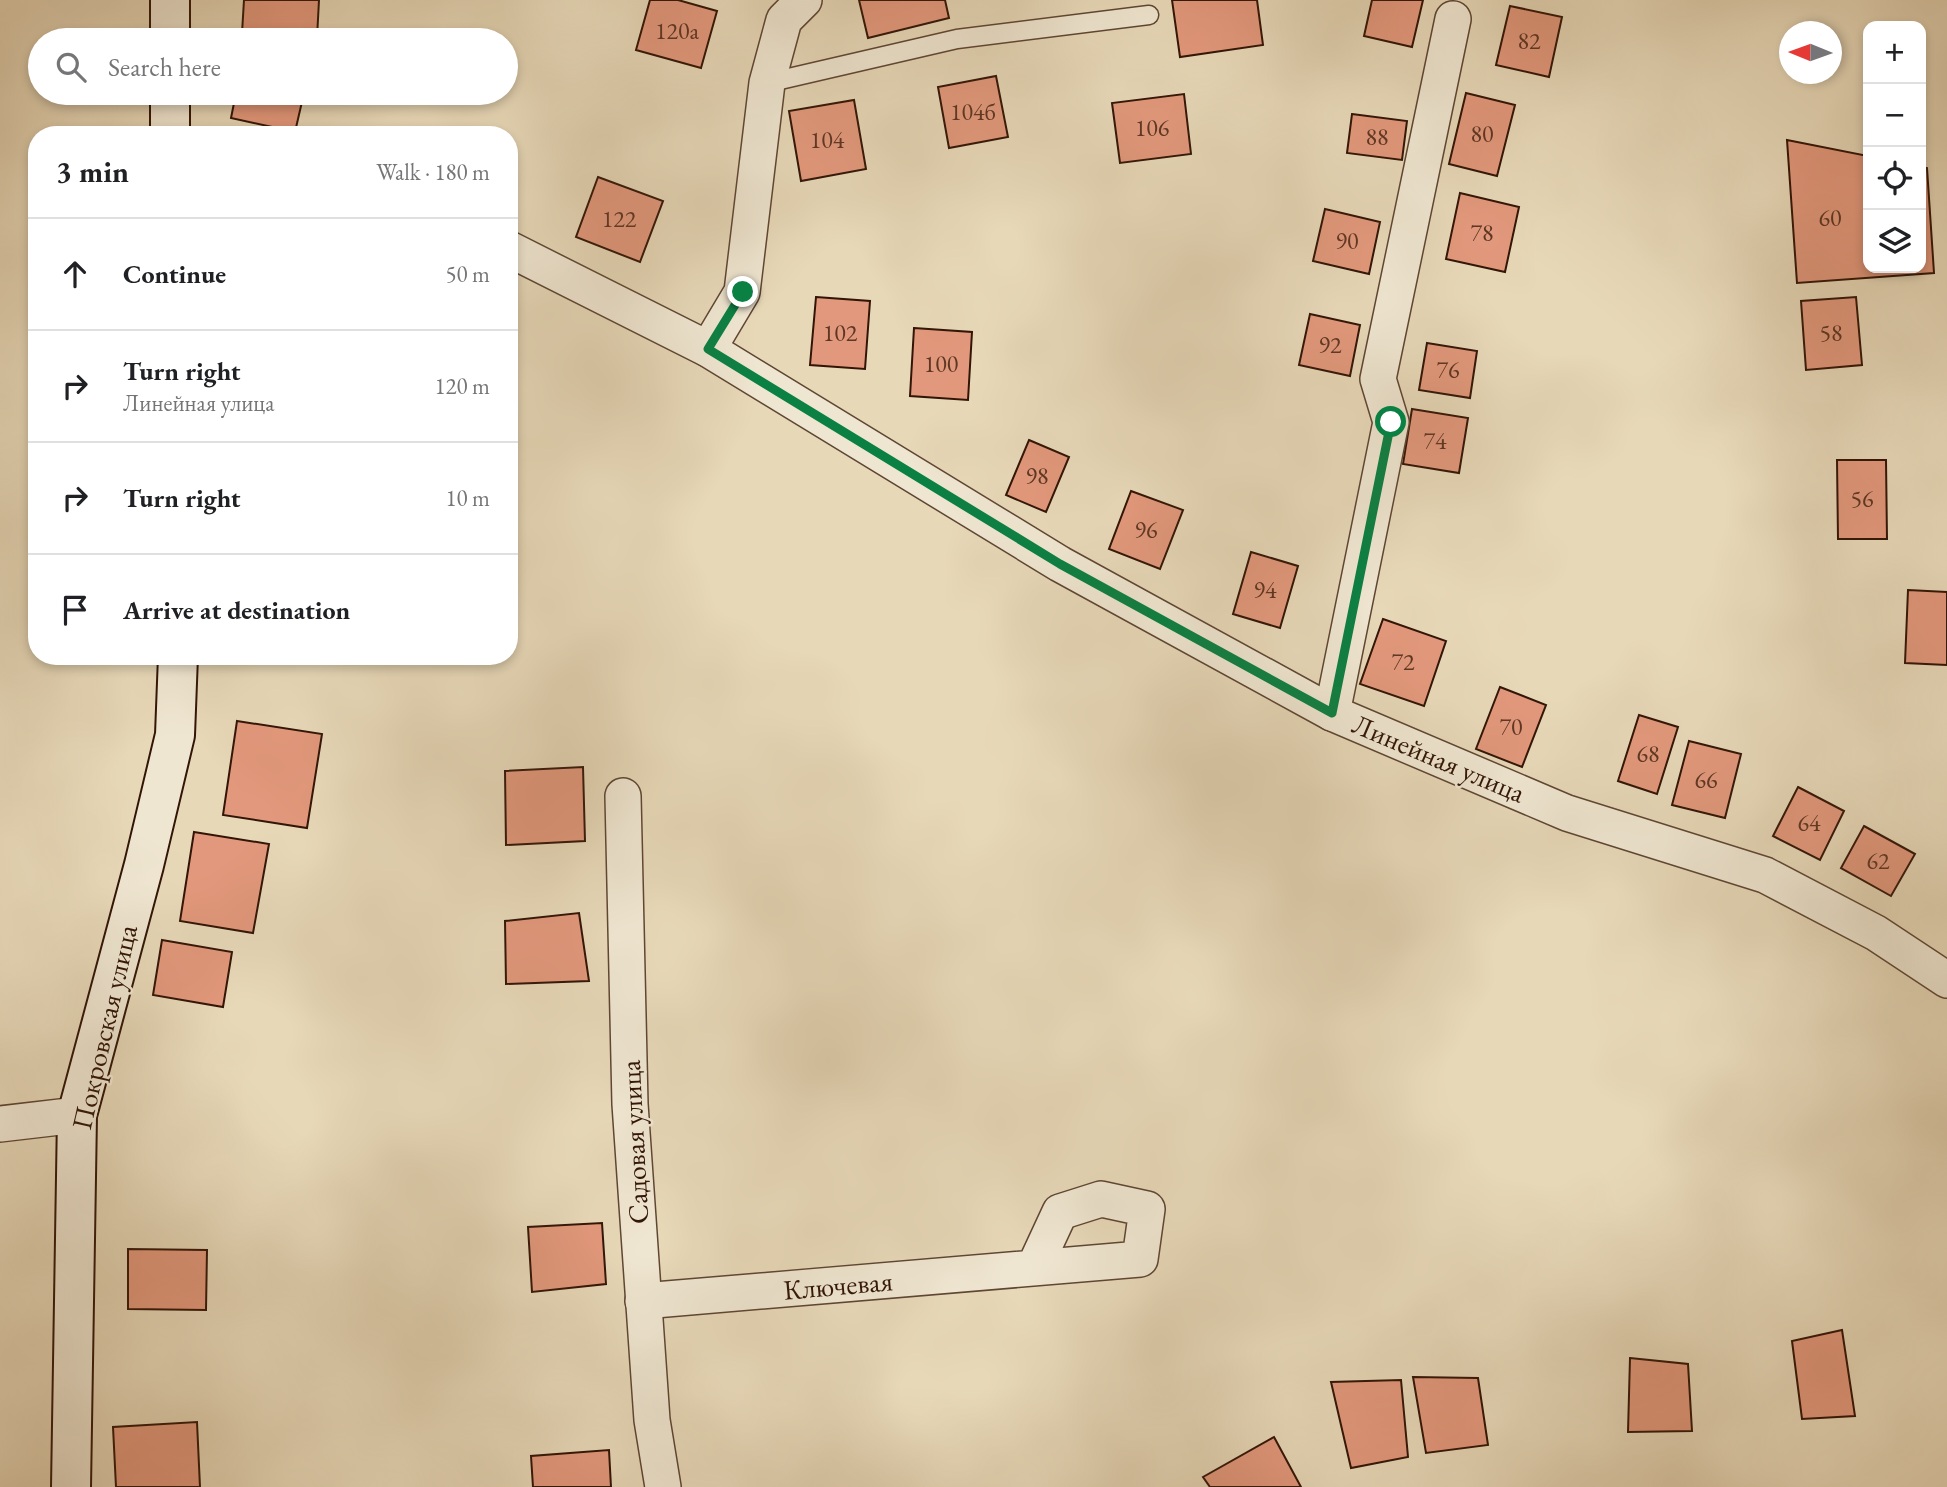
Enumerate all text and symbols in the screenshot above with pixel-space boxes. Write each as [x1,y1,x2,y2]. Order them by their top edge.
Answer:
house number: 120а [655,15,699,46]
north arrow [1779,21,1842,84]
map controls [1863,21,1926,273]
button: + [1863,21,1926,84]
house number: 82 [1517,25,1541,56]
search box [28,28,518,105]
icon: search [52,48,90,86]
text: Search here [108,50,221,84]
button: − [1863,84,1926,147]
house number: 104б [950,96,996,127]
house number: 106 [1135,112,1169,143]
house number: 80 [1470,118,1494,149]
house number: 88 [1365,121,1389,152]
house number: 104 [810,124,845,155]
button: locate [1863,147,1926,210]
text: 3 min [56,152,129,191]
text: Walk · 180 m [376,157,490,187]
house number: 60 [1818,202,1842,233]
house number: 122 [602,203,637,234]
button: layers [1863,210,1926,273]
house number: 78 [1470,217,1494,248]
house number: 90 [1335,225,1359,256]
icon: ahead [56,255,94,293]
text: Continue [123,257,226,291]
text: 50 m [445,259,490,289]
route end [727,276,758,307]
house number: 102 [823,317,858,348]
house number: 58 [1819,317,1843,348]
house number: 92 [1318,329,1342,360]
house number: 100 [924,348,958,379]
text: Turn right [123,354,241,388]
house number: 76 [1436,354,1460,385]
icon: right [56,367,94,405]
text: 120 m [434,371,490,401]
text: Линейная улица [123,388,274,418]
route start [1375,406,1406,437]
house number: 74 [1423,425,1447,456]
house number: 98 [1025,460,1049,491]
icon: right [56,479,94,517]
text: Turn right [123,481,241,515]
text: 10 m [445,483,490,513]
house number: 56 [1850,483,1874,514]
house number: 96 [1134,514,1158,545]
house number: 94 [1253,574,1277,605]
icon: arrive [56,591,94,629]
text: Arrive at destination [123,593,350,627]
house number: 72 [1391,646,1415,677]
street label: Линейная улица [1347,705,1532,811]
house number: 70 [1499,711,1523,742]
house number: 68 [1636,738,1660,769]
house number: 66 [1694,764,1718,795]
house number: 64 [1797,807,1821,838]
house number: 62 [1866,845,1890,876]
street label: Покровская улица [63,920,145,1133]
street label: Садовая улица [612,1058,656,1225]
street label: Ключевая [782,1262,894,1308]

